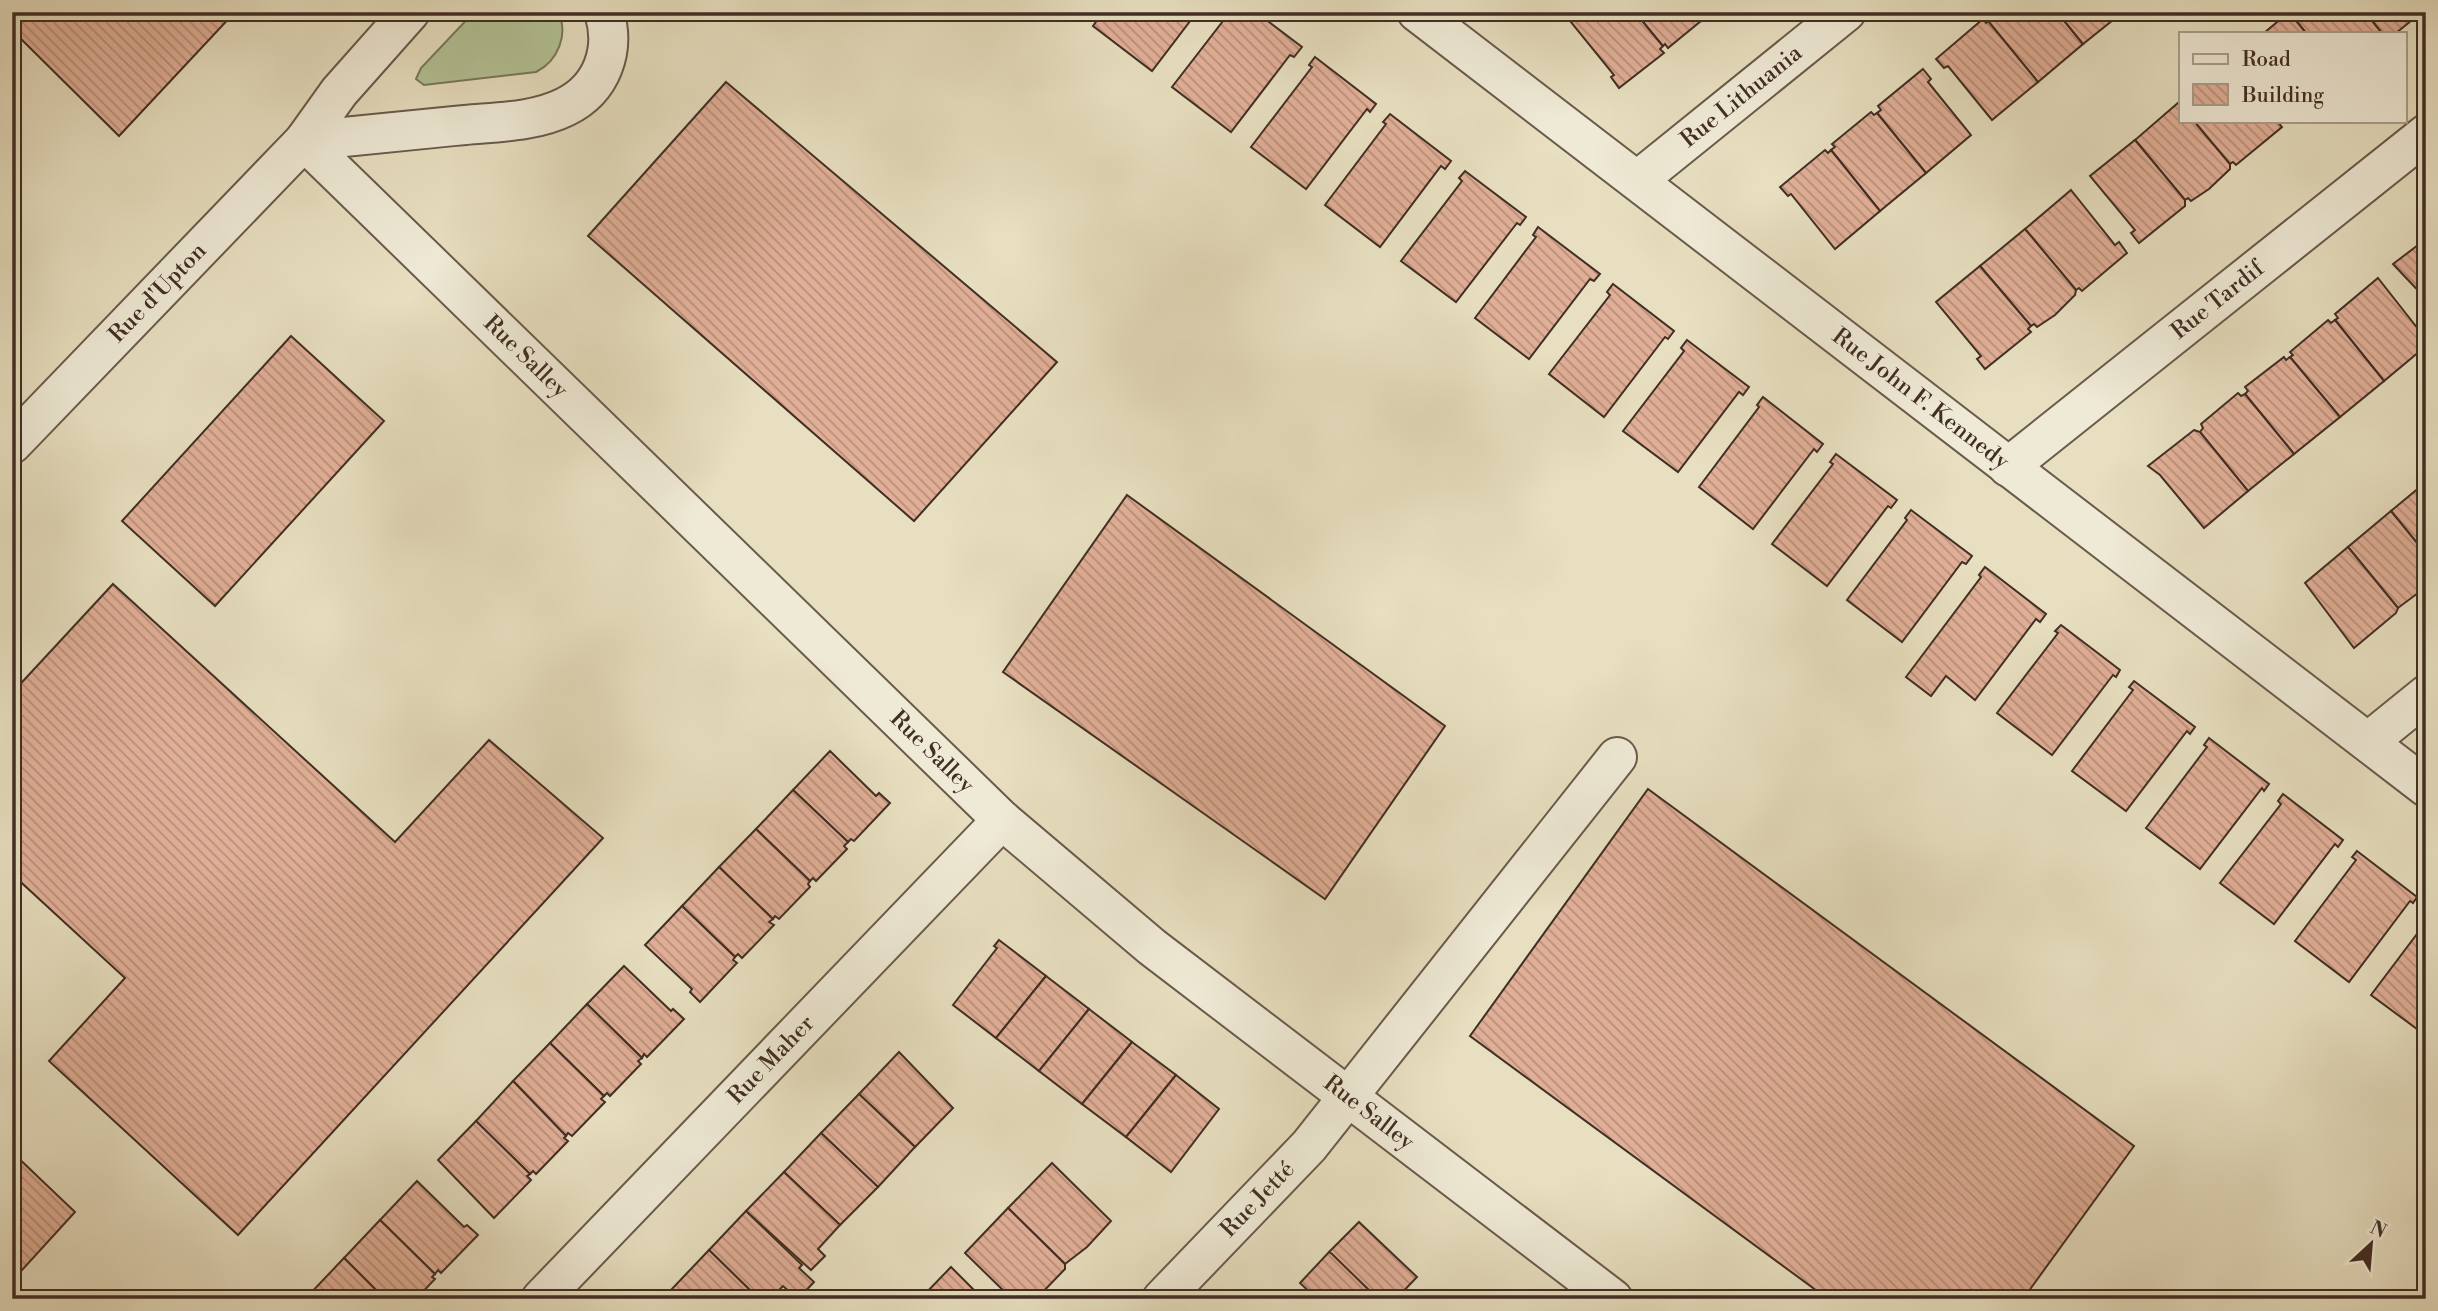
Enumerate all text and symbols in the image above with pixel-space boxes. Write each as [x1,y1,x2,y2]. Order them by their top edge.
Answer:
legend [2179,32,2406,122]
street label: Rue Lithuania [1675,39,1808,154]
text: Road [2242,47,2291,73]
text: Building [2241,83,2324,109]
street label: Rue d'Upton [103,237,212,349]
street label: Rue Tardif [2166,254,2271,345]
street label: Rue Salley [478,309,574,404]
street label: Rue John F. Kennedy [1827,322,2015,476]
street label: Rue Salley [884,705,981,800]
street label: Rue Maher [722,1009,820,1110]
street label: Rue Salley [1318,1069,1420,1157]
street label: Rue Jetté [1215,1156,1300,1243]
north arrow [2336,1210,2406,1280]
text: N [2366,1216,2390,1244]

